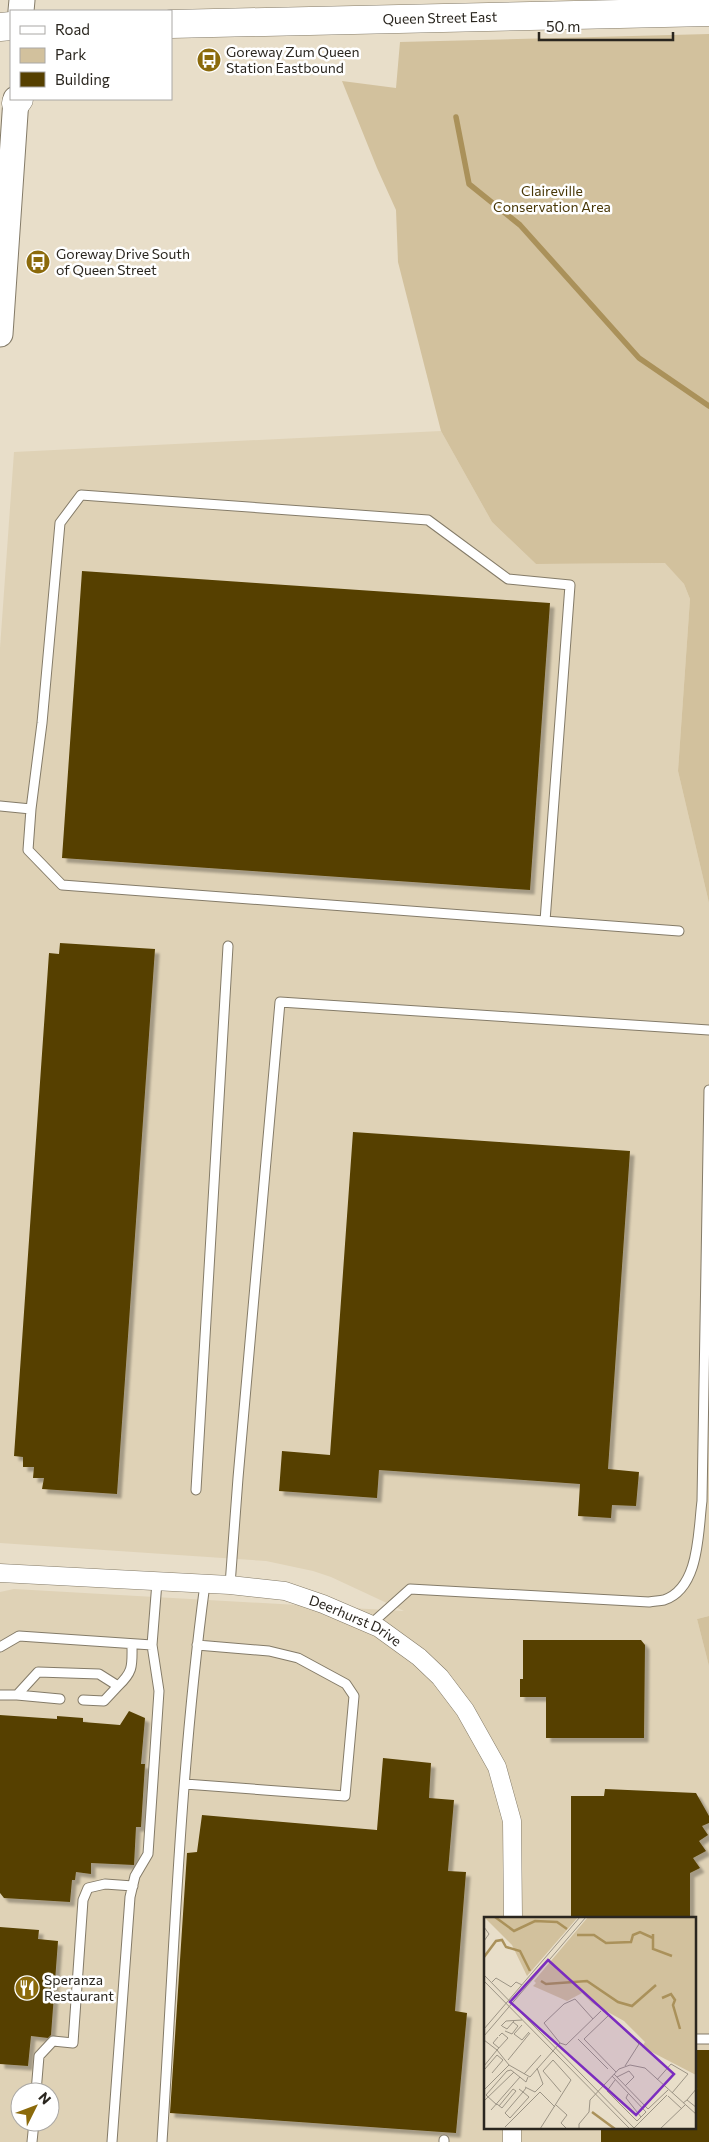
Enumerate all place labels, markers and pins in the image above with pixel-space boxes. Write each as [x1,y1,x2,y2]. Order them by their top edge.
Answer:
place label: Goreway Zum Queen Station Eastbound [226,43,360,76]
bus stop icon: Goreway Zum Queen Station Eastbound [196,47,222,73]
place label: Goreway Drive South of Queen Street [56,245,190,278]
bus stop icon: Goreway Drive South of Queen Street [25,249,51,275]
place label: Speranza Restaurant [44,1971,114,2004]
restaurant icon: Speranza Restaurant [14,1975,40,2001]

